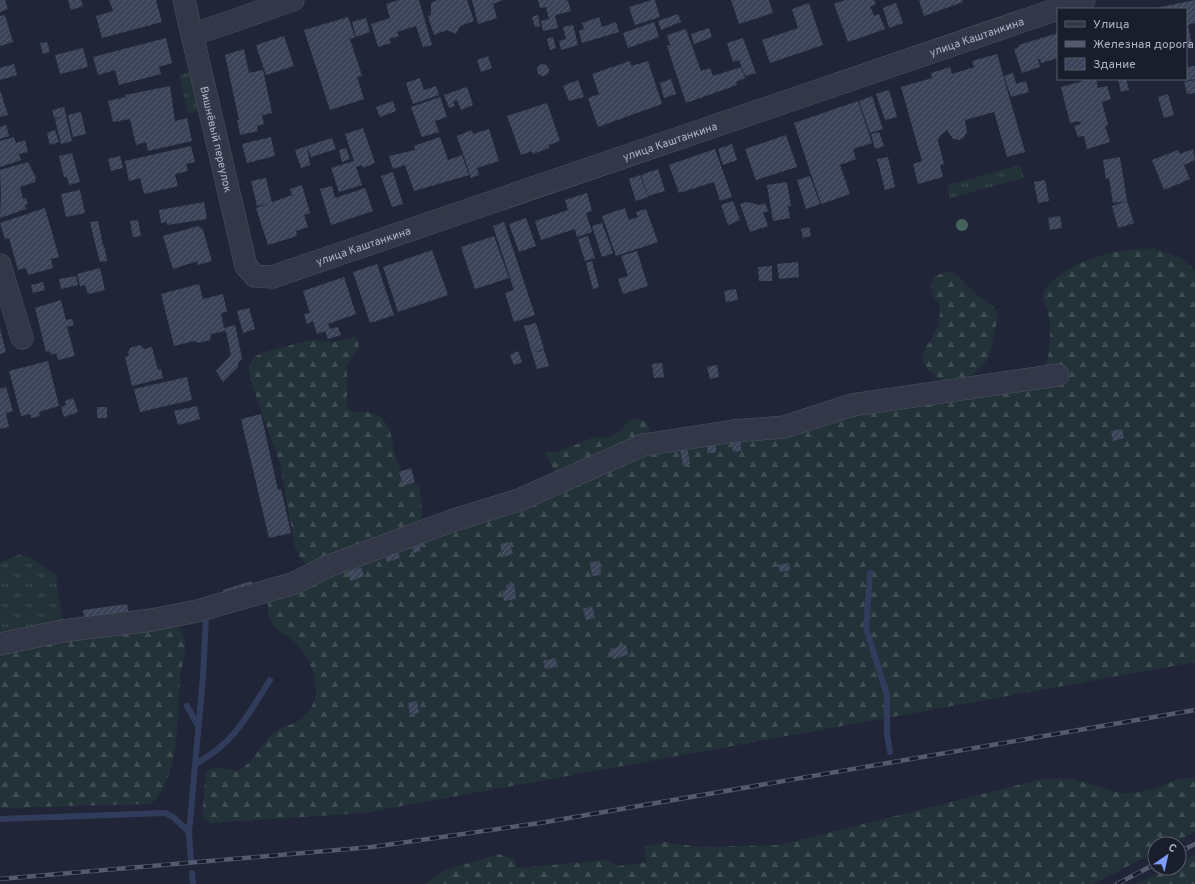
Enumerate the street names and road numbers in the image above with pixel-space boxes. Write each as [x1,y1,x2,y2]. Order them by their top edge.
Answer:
street label: улица Каштанкина [928,15,1026,60]
street label: Вишнёвый переулок [196,85,235,194]
street label: улица Каштанкина [621,120,720,165]
street label: улица Каштанкина [314,224,413,269]

